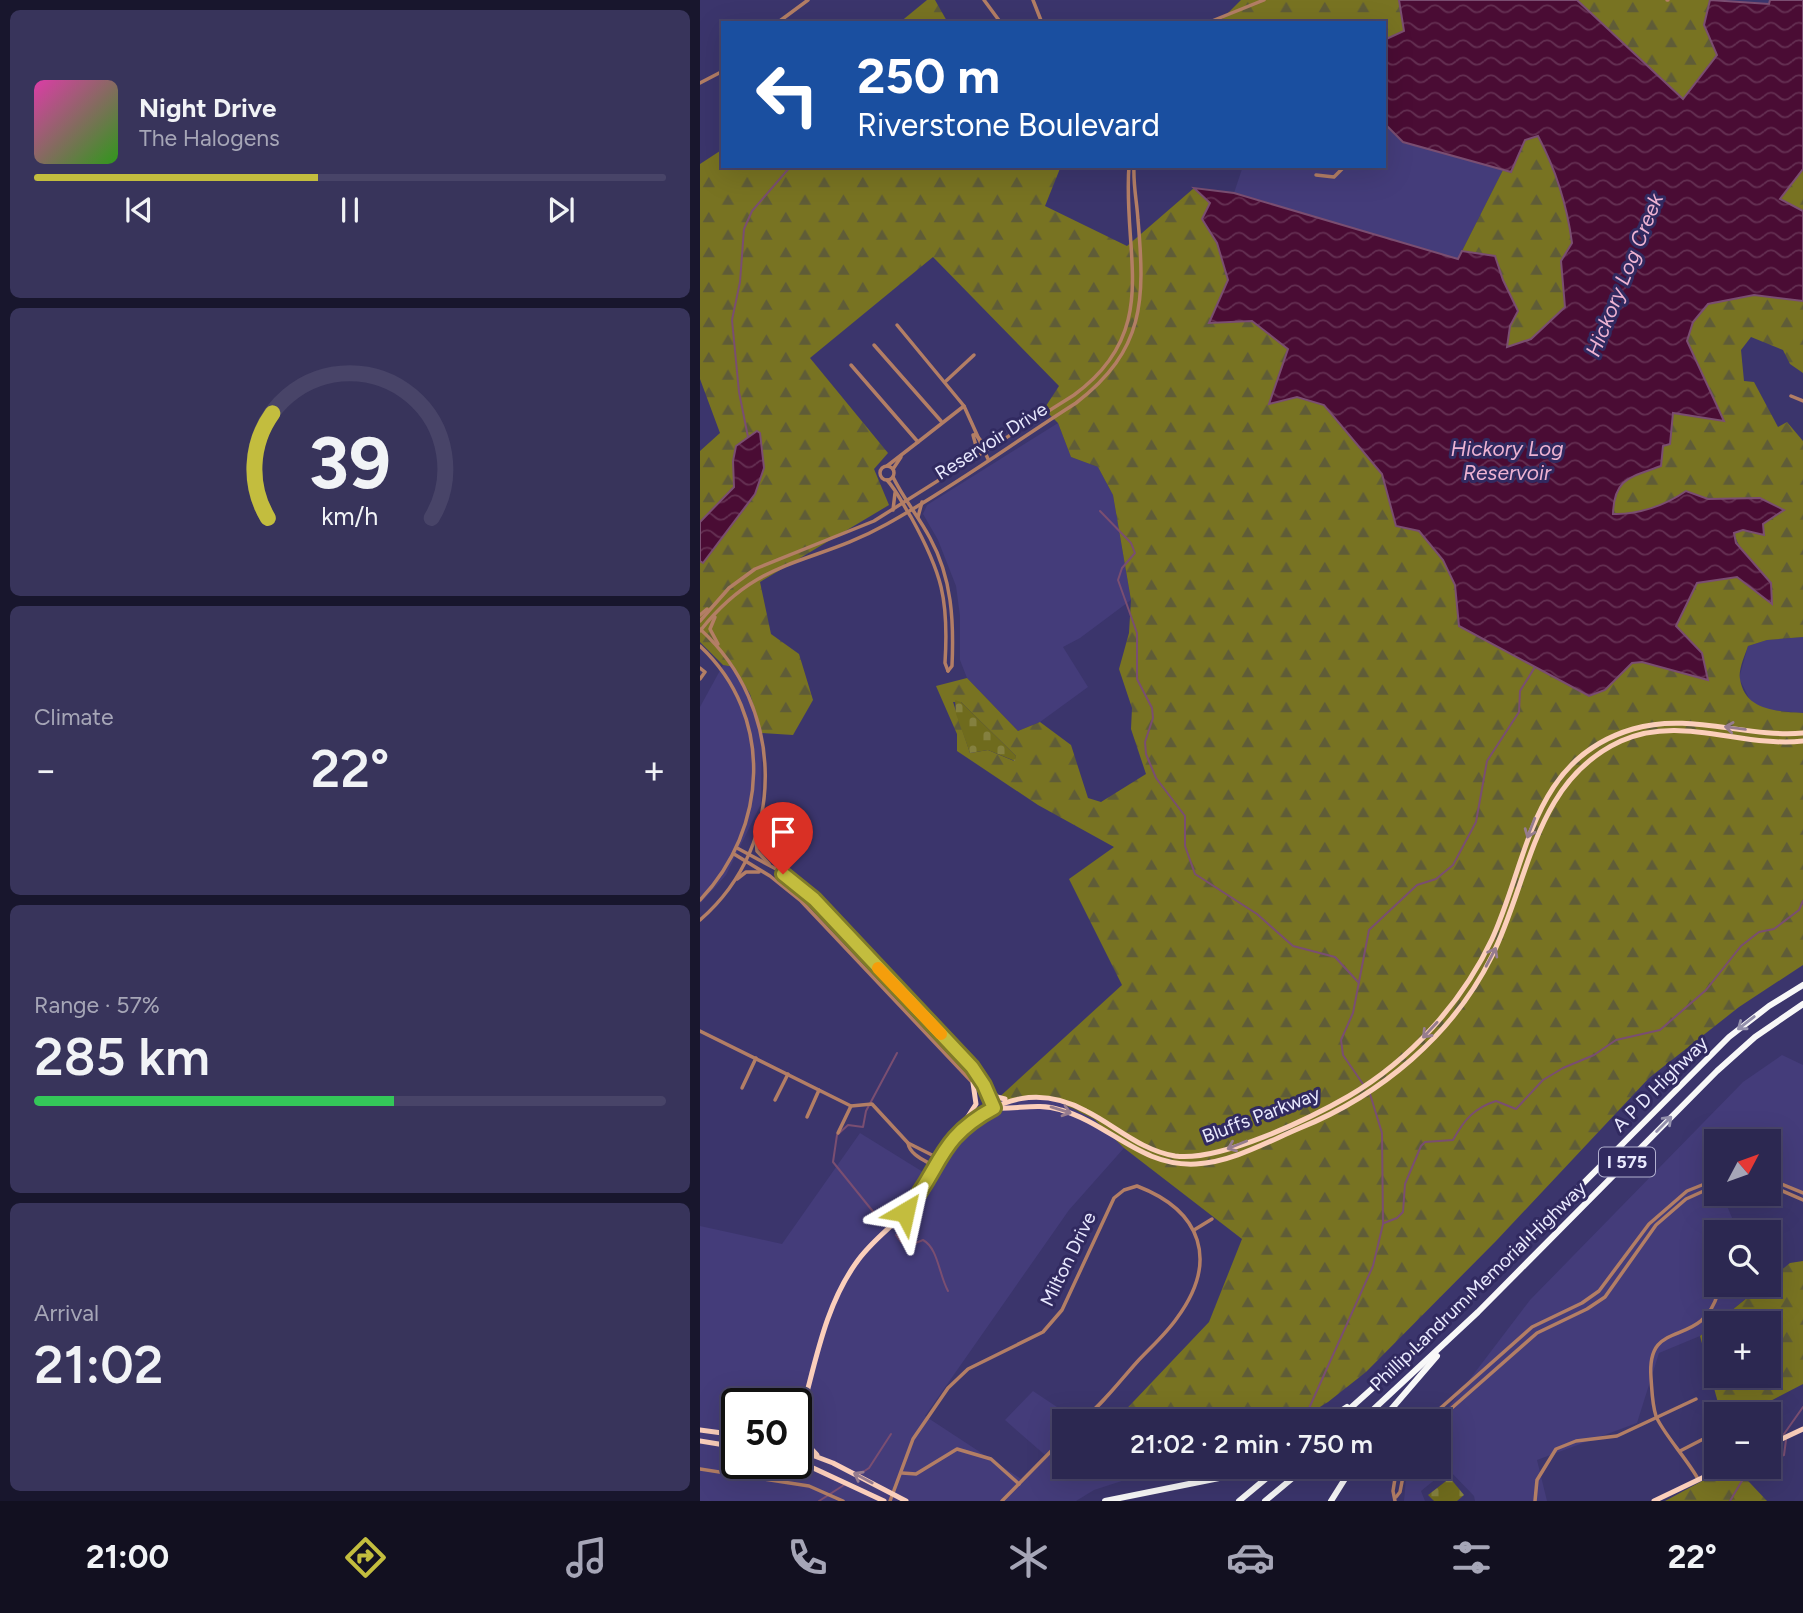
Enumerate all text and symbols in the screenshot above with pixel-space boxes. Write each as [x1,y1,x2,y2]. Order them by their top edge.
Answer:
text: 250 m [857,46,1000,105]
icon: left [742,49,833,140]
text: Night Drive [139,92,276,124]
text: Riverstone Boulevard [857,106,1160,144]
text: The Halogens [139,124,280,152]
water label: Hickory Log Creek [1580,189,1668,360]
icon: previous [120,191,158,229]
icon: pause [331,191,369,229]
icon: next [542,191,580,229]
street label: Reservoir Drive [931,397,1051,485]
text: 39 [309,420,391,507]
water label: Hickory Log Reservoir [1450,436,1564,485]
text: km/h [321,501,379,531]
text: Climate [34,703,113,731]
one-way arrow [1724,721,1747,734]
text: 22° [311,738,389,800]
text: − [34,747,58,793]
text: + [642,747,666,793]
pin [753,802,813,874]
icon: arrive [764,813,802,851]
one-way arrow [1523,817,1536,839]
one-way arrow [1485,947,1498,968]
text: Range · 57% [34,991,160,1019]
one-way arrow [1738,1015,1756,1031]
one-way arrow [1422,1021,1438,1039]
text: 285 km [34,1026,210,1088]
street label: A P D Highway [1607,1031,1713,1137]
street label: Bluffs Parkway [1199,1082,1323,1148]
one-way arrow [1049,1105,1071,1118]
one-way arrow [1655,1116,1672,1133]
north arrow [1704,1129,1782,1206]
map controls [1704,1129,1781,1479]
one-way arrow [1227,1140,1248,1153]
road number: I 575 [1599,1148,1655,1176]
position arrow [868,1175,942,1249]
street label: Phillip Landrum Memorial Highway [1365,1177,1591,1395]
street label: Milton Drive [1035,1208,1101,1310]
button: search [1704,1220,1781,1297]
text: Arrival [34,1299,99,1327]
button: + [1704,1311,1781,1388]
text: 21:02 [34,1334,163,1396]
speed limit sign: 50 [721,1388,812,1479]
button: − [1704,1402,1781,1479]
text: 21:02 · 2 min · 750 m [1130,1428,1373,1460]
one-way arrow [853,1471,874,1484]
icon: directions [341,1533,390,1582]
icon: music [562,1533,611,1582]
icon: phone [783,1533,832,1582]
icon: climate [1004,1533,1053,1582]
icon: car [1226,1533,1275,1582]
icon: filters [1447,1533,1496,1582]
text: 21:00 [86,1538,169,1576]
text: 22° [1668,1538,1717,1576]

